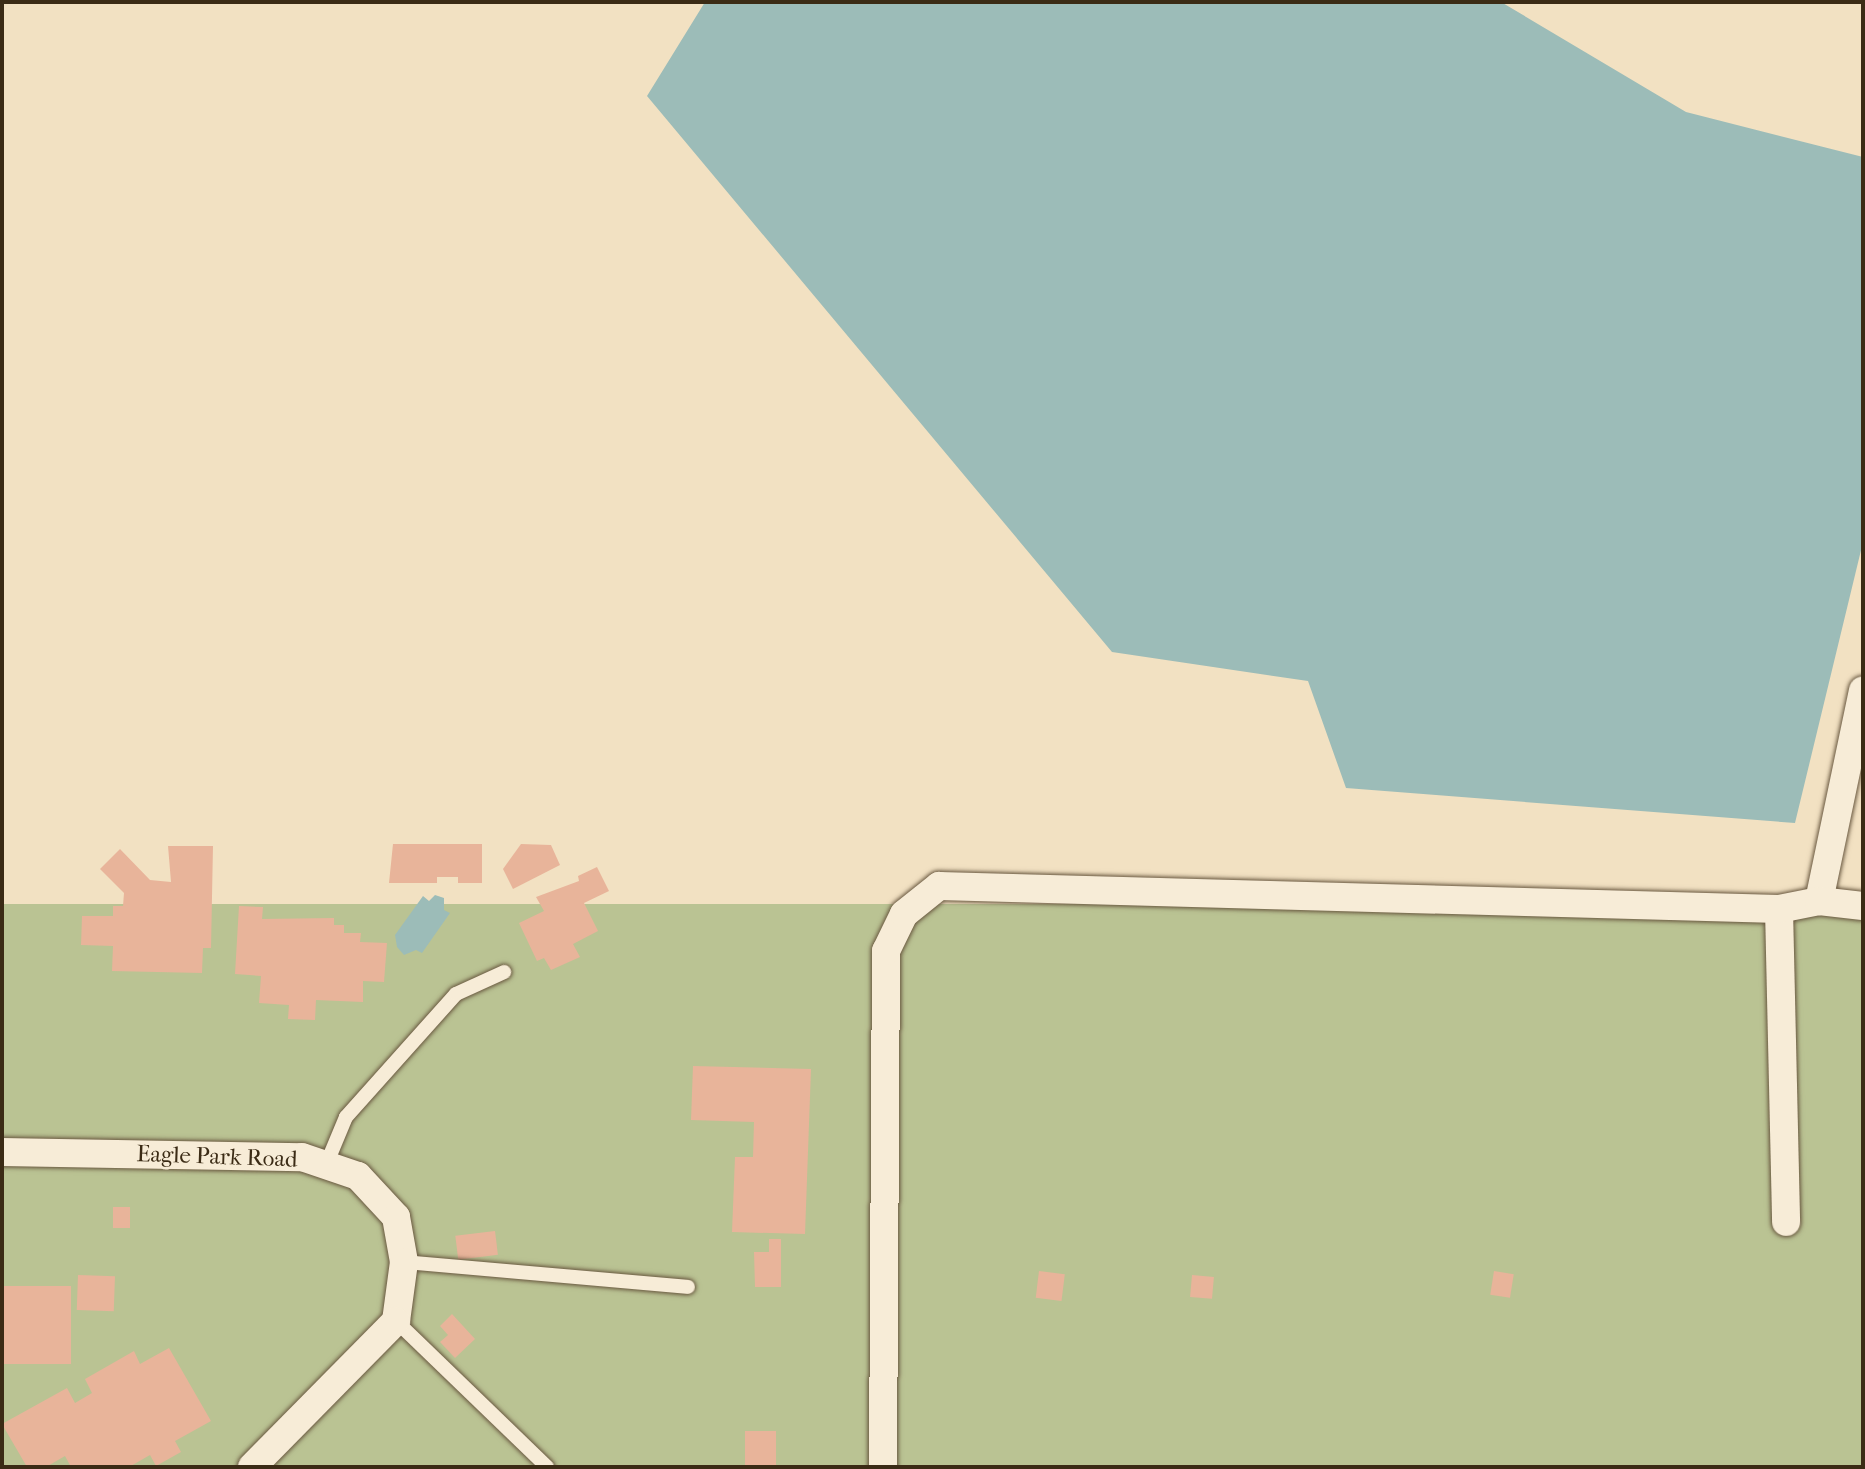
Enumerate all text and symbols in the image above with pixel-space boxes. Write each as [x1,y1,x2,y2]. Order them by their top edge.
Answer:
street label: Eagle Park Road [136,1140,298,1174]

